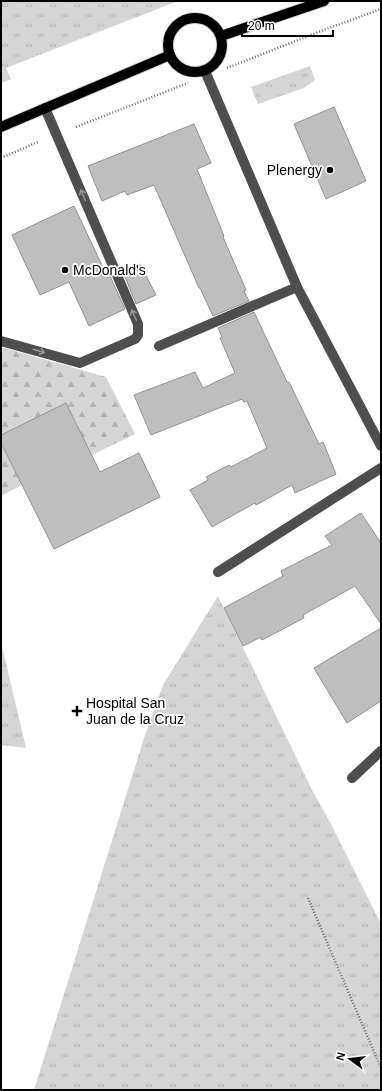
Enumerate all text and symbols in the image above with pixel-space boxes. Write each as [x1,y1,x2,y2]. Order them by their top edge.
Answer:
scale bar [242,12,333,38]
text: 20 m [248,19,275,33]
place label: Plenergy [267,162,322,178]
marker: Plenergy [325,165,335,175]
one-way arrow [79,189,86,201]
place label: McDonald's [73,262,146,278]
marker: McDonald's [60,265,70,275]
one-way arrow [129,309,137,321]
one-way arrow [32,348,45,356]
place label: Hospital San Juan de la Cruz [86,695,184,727]
marker: Hospital San Juan de la Cruz [71,705,83,717]
north arrow [330,1039,370,1079]
text: N [334,1051,347,1062]

